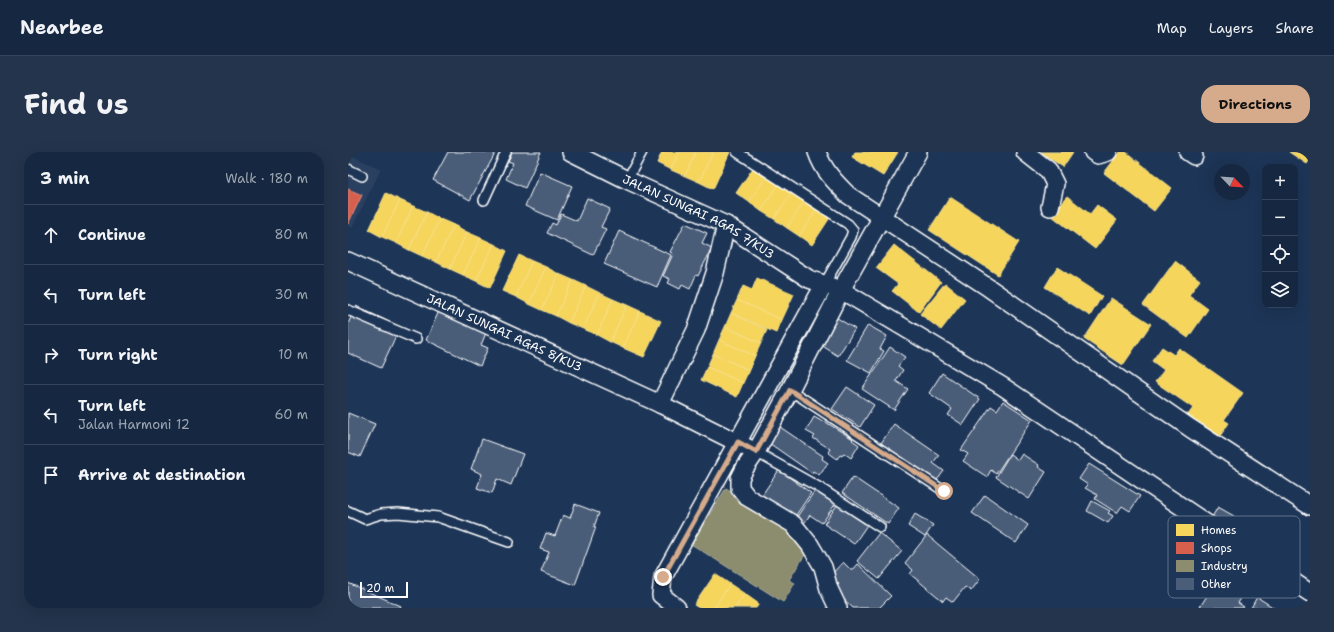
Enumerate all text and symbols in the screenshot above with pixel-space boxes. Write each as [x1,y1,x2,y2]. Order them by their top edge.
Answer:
text: Nearbee [20,15,104,40]
text: Map [1157,19,1187,37]
text: Layers [1209,19,1253,37]
text: Share [1275,19,1314,37]
text: Find us [24,85,129,123]
button: Directions [1201,85,1310,123]
north arrow [1214,164,1250,200]
map controls [1262,164,1298,308]
button: + [1262,164,1298,200]
text: 3 min [40,167,90,189]
text: Walk · 180 m [225,170,308,187]
street label: JALAN SUNGAI AGAS 7/KU3 [620,171,777,262]
button: − [1262,200,1298,236]
icon: ahead [40,224,62,246]
text: Continue [78,225,146,245]
text: 80 m [274,226,308,243]
button: locate [1262,236,1298,272]
button: layers [1262,272,1298,308]
icon: left [40,284,62,306]
text: Turn left [78,285,146,305]
text: 30 m [274,286,308,303]
street label: JALAN SUNGAI AGAS 8/KU3 [424,290,585,375]
icon: right [40,344,62,366]
text: Turn right [78,345,158,365]
text: 10 m [278,346,308,363]
text: Turn left [78,396,146,416]
icon: left [40,404,62,426]
text: 60 m [275,406,308,423]
text: Jalan Harmoni 12 [78,416,190,433]
icon: arrive [40,464,62,486]
text: Arrive at destination [78,465,246,485]
route start [935,482,953,500]
legend [1168,516,1300,598]
text: Homes [1201,523,1237,538]
text: Shops [1201,541,1232,556]
text: Industry [1201,559,1248,574]
route end [654,568,672,586]
text: Other [1201,577,1232,592]
scale bar [360,580,408,599]
text: 20 m [366,581,394,596]

